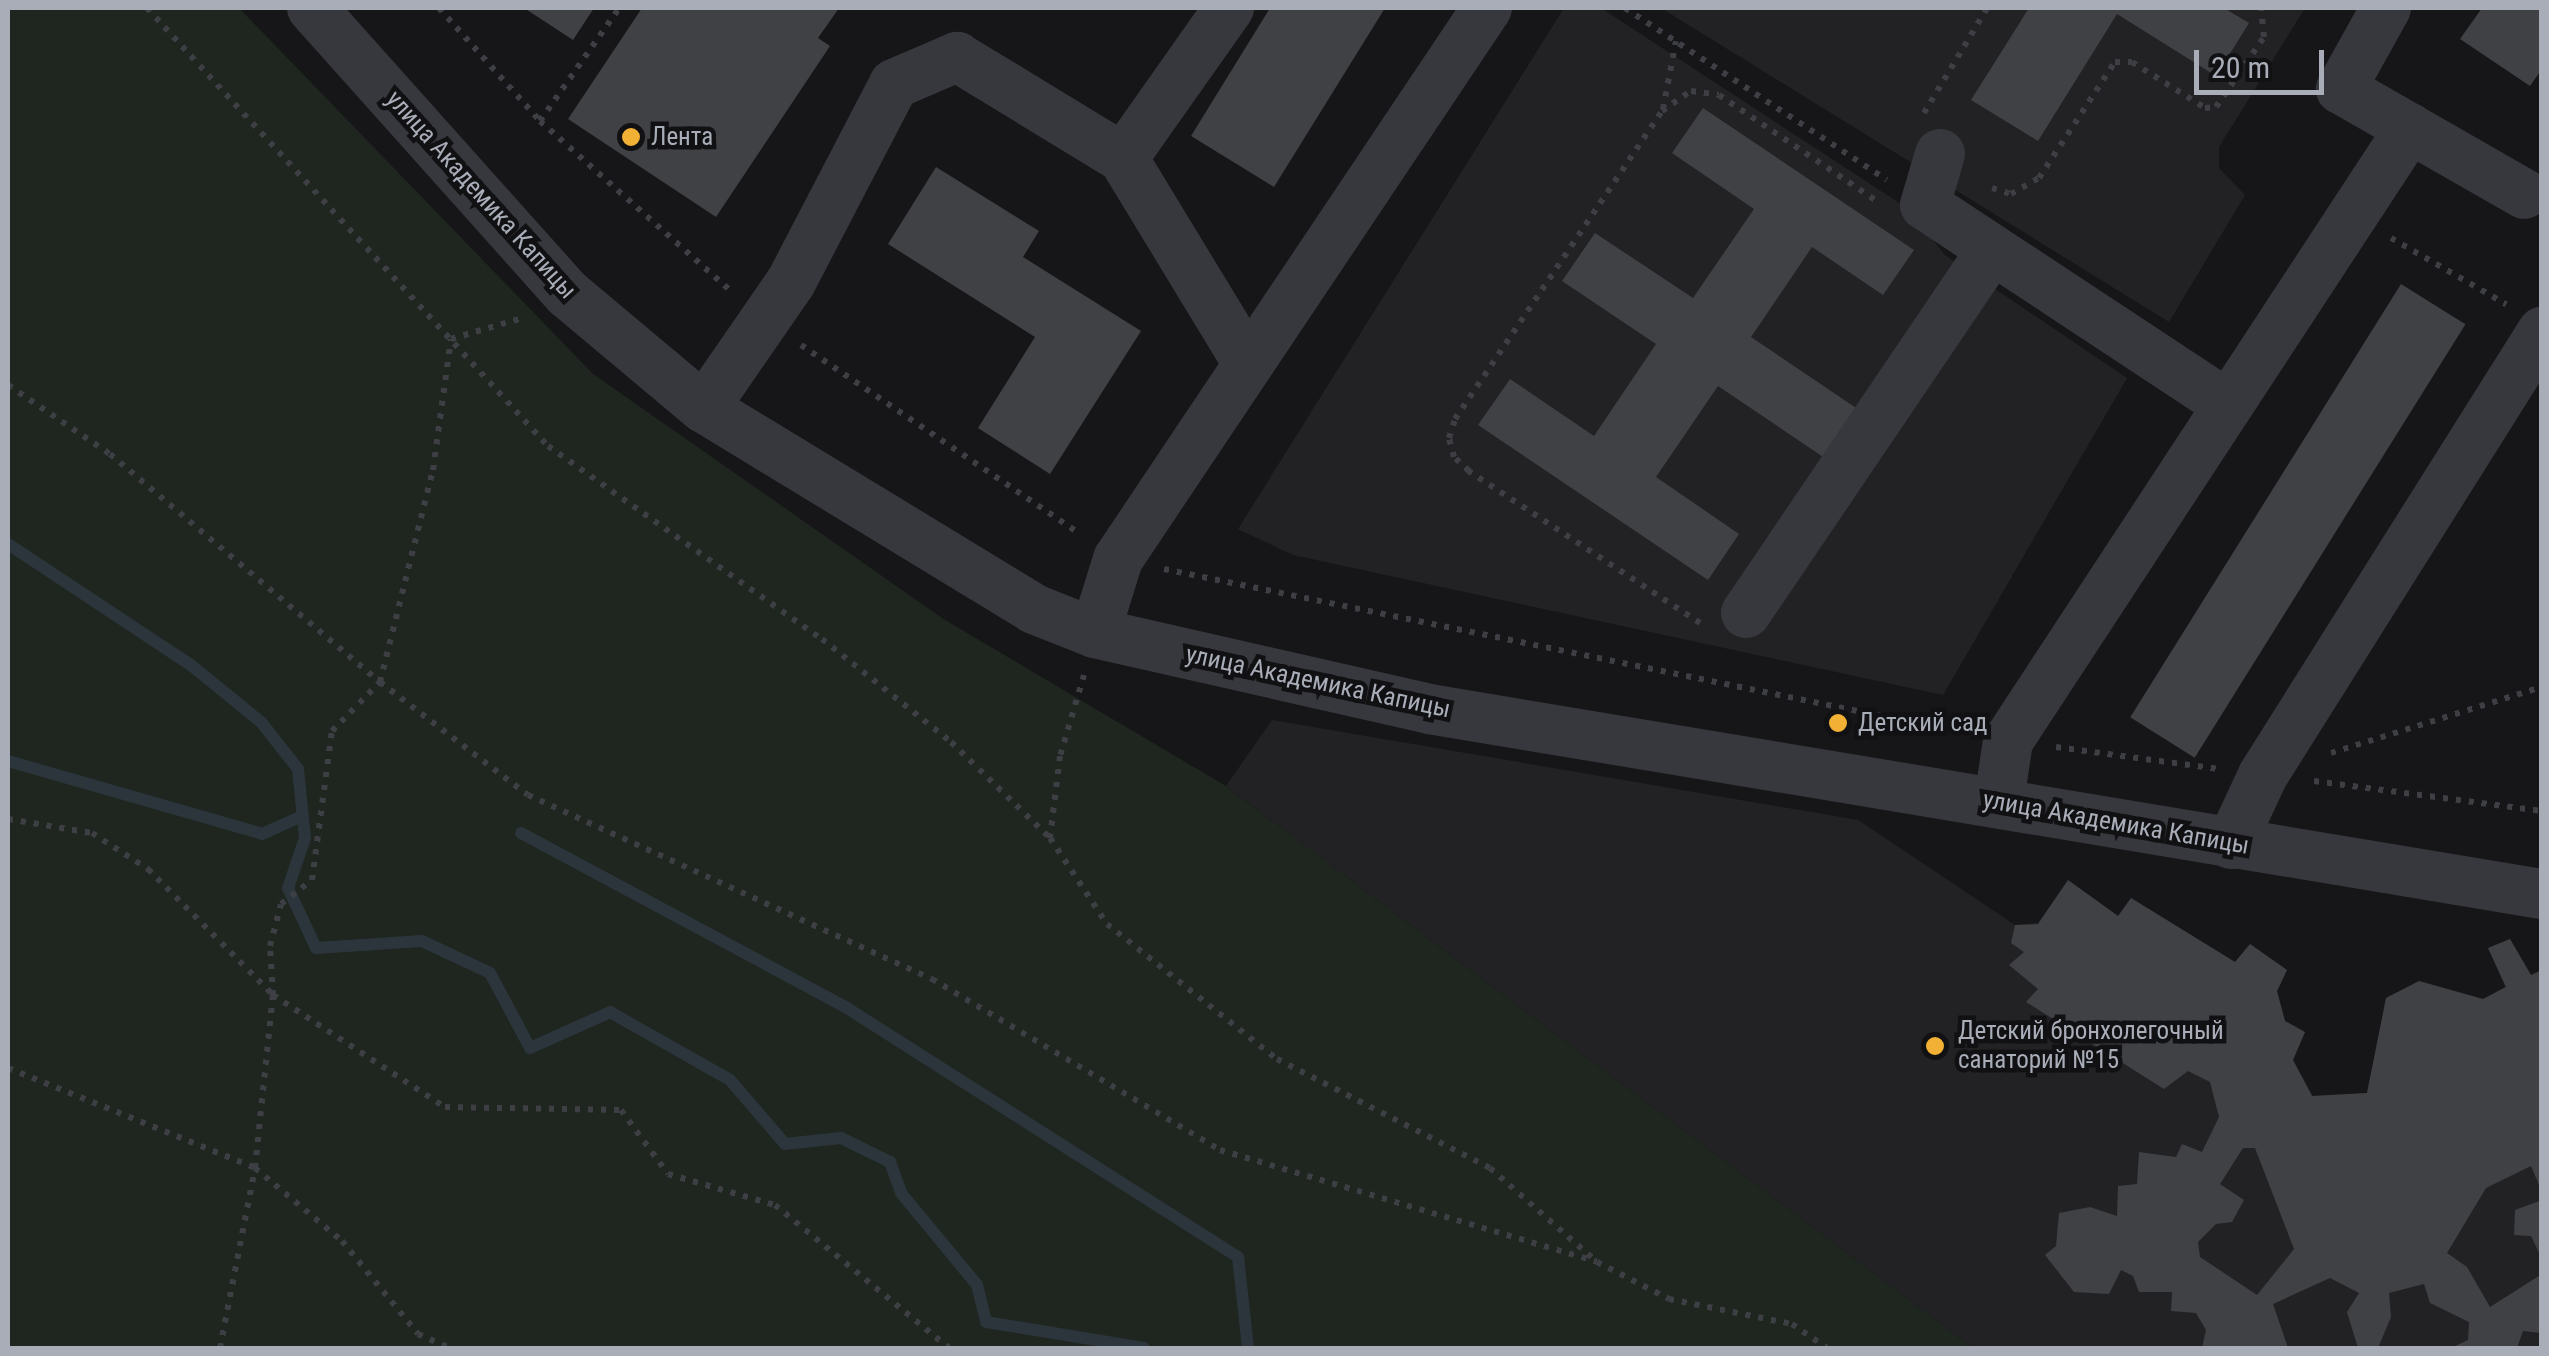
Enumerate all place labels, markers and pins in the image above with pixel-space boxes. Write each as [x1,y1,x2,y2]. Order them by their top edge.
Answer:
place label: Лента [651,122,713,152]
marker: Лента [620,126,642,148]
place label: Детский сад [1858,708,1987,738]
marker: Детский сад [1827,712,1849,734]
place label: Детский бронхолегочный санаторий №15 [1958,1017,2224,1076]
marker: Детский бронхолегочный санаторий №15 [1922,1033,1948,1059]

